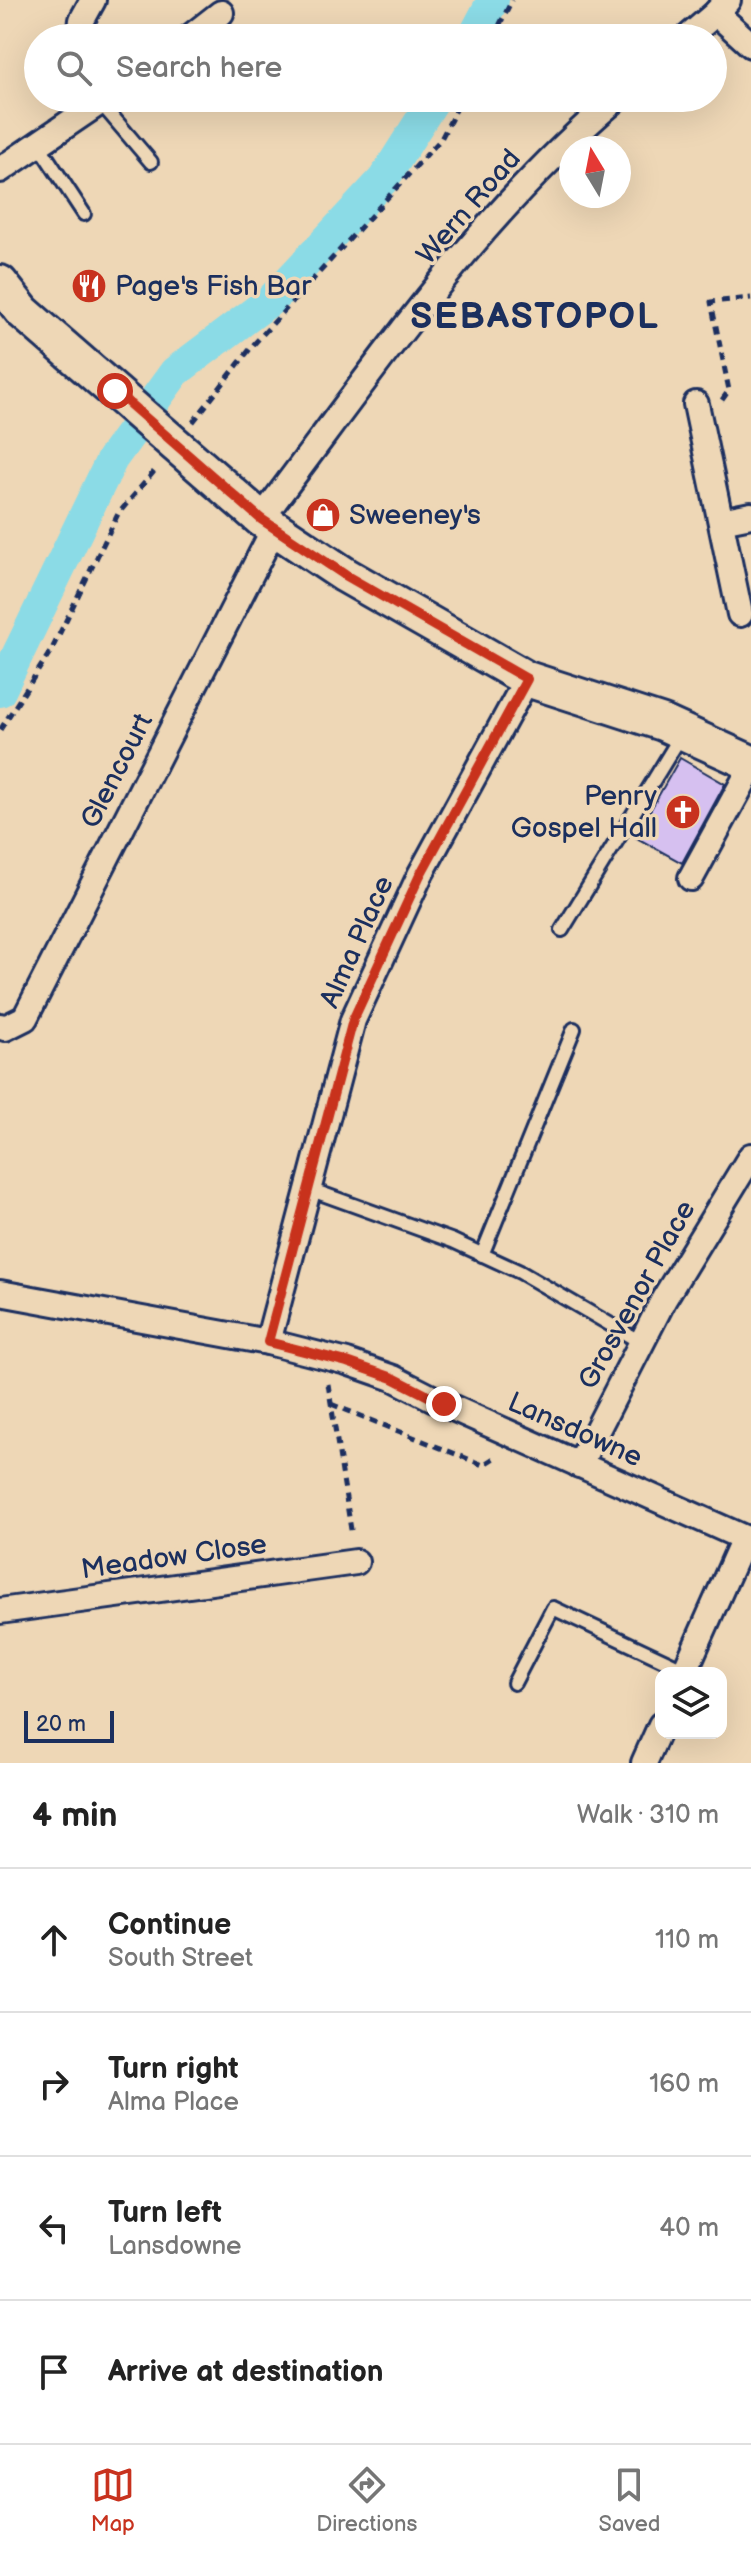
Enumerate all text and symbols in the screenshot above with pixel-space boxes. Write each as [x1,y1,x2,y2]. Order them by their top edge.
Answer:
search box [24,24,727,112]
icon: search [52,46,96,90]
text: Search here [116,50,282,86]
north arrow [559,136,631,208]
street label: Wern Road [410,143,528,271]
restaurant icon: Page's Fish Bar [70,267,108,305]
place label: Page's Fish Bar [115,270,312,303]
district label: SEBASTOPOL [410,296,660,339]
route start [97,373,133,409]
shop icon: Sweeney's [304,496,342,534]
place label: Sweeney's [349,499,481,532]
street label: Glencourt [74,708,160,834]
place label: Penry Gospel Hall [511,780,657,845]
church icon: Penry Gospel Hall [664,793,702,831]
street label: Alma Place [313,871,401,1013]
street label: Grosvenor Place [572,1195,702,1395]
route end [426,1386,462,1422]
street label: Lansdowne [503,1386,647,1474]
street label: Meadow Close [79,1528,269,1586]
map controls [655,1667,727,1739]
button: layers [655,1667,727,1739]
scale bar [24,1707,114,1743]
text: 20 m [36,1711,86,1738]
text: 4 min [32,1795,118,1836]
text: Walk · 310 m [577,1800,719,1831]
text: Continue [108,1907,231,1943]
icon: ahead [32,1918,76,1962]
text: 110 m [655,1925,719,1956]
text: South Street [108,1943,253,1974]
text: Turn right [108,2051,239,2087]
icon: right [32,2062,76,2106]
text: 160 m [649,2069,719,2100]
text: Alma Place [108,2087,239,2118]
text: Turn left [108,2195,222,2231]
icon: left [32,2206,76,2250]
text: 40 m [659,2213,719,2244]
text: Lansdowne [108,2231,241,2262]
icon: arrive [32,2350,76,2394]
text: Arrive at destination [108,2354,384,2390]
tab: Map [91,2463,135,2538]
tab: Directions [316,2463,417,2538]
tab: Saved [599,2463,660,2538]

